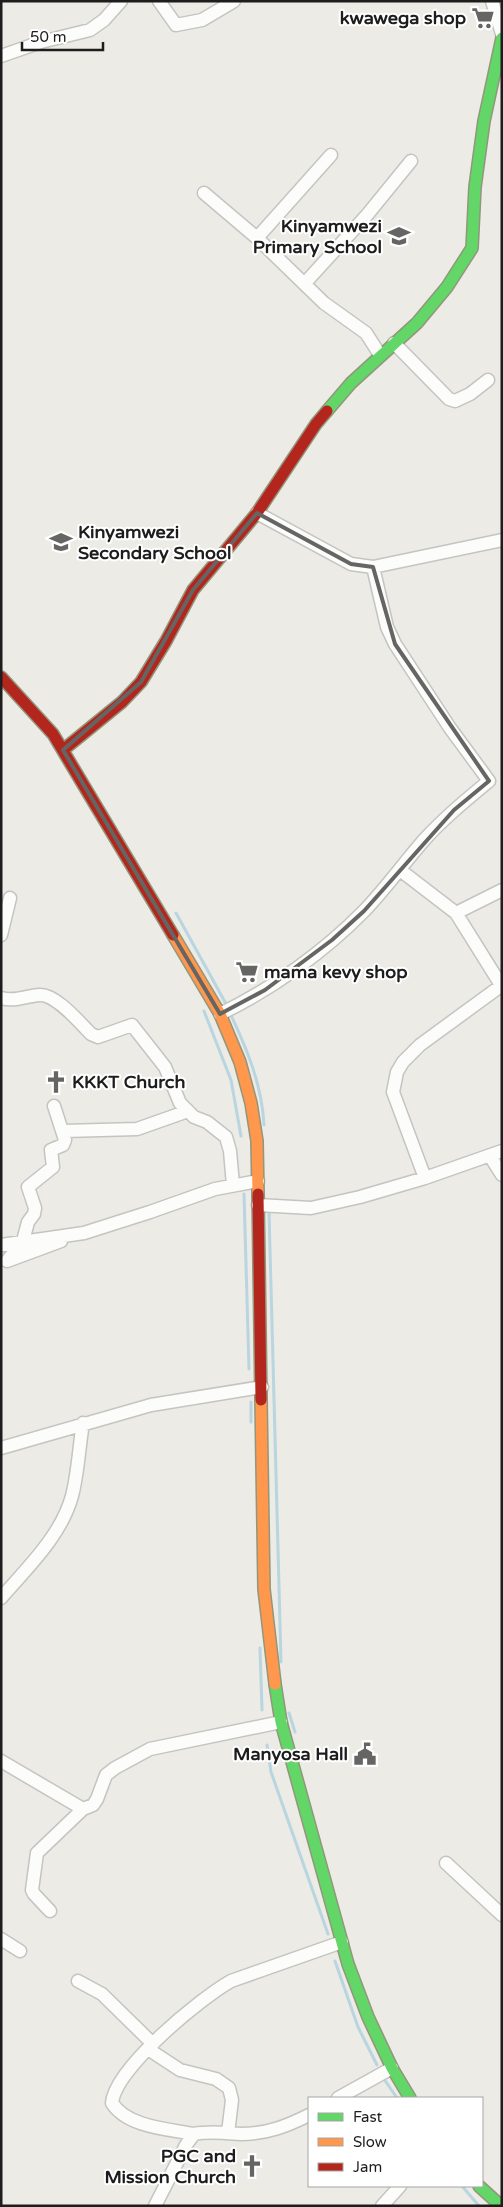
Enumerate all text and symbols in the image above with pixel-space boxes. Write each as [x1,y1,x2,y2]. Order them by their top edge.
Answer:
supermarket icon: kwawega shop [470,5,496,31]
place label: kwawega shop [340,7,466,29]
scale bar [22,20,104,52]
text: 50 m [30,28,67,46]
place label: Kinyamwezi Primary School [253,215,382,258]
school or university icon: Kinyamwezi Primary School [386,223,412,249]
place label: Kinyamwezi Secondary School [78,521,231,564]
school or university icon: Kinyamwezi Secondary School [48,529,74,555]
supermarket icon: mama kevy shop [234,959,260,985]
place label: mama kevy shop [264,961,408,983]
church icon: KKKT Church [43,1069,69,1095]
place label: KKKT Church [72,1071,185,1093]
public building icon: Manyosa Hall [352,1741,378,1767]
place label: Manyosa Hall [233,1743,348,1765]
legend [308,2097,483,2187]
text: Fast [353,2108,383,2126]
text: Slow [353,2133,387,2151]
place label: PGC and Mission Church [104,2145,236,2188]
church icon: PGC and Mission Church [239,2153,265,2179]
text: Jam [353,2158,382,2176]

